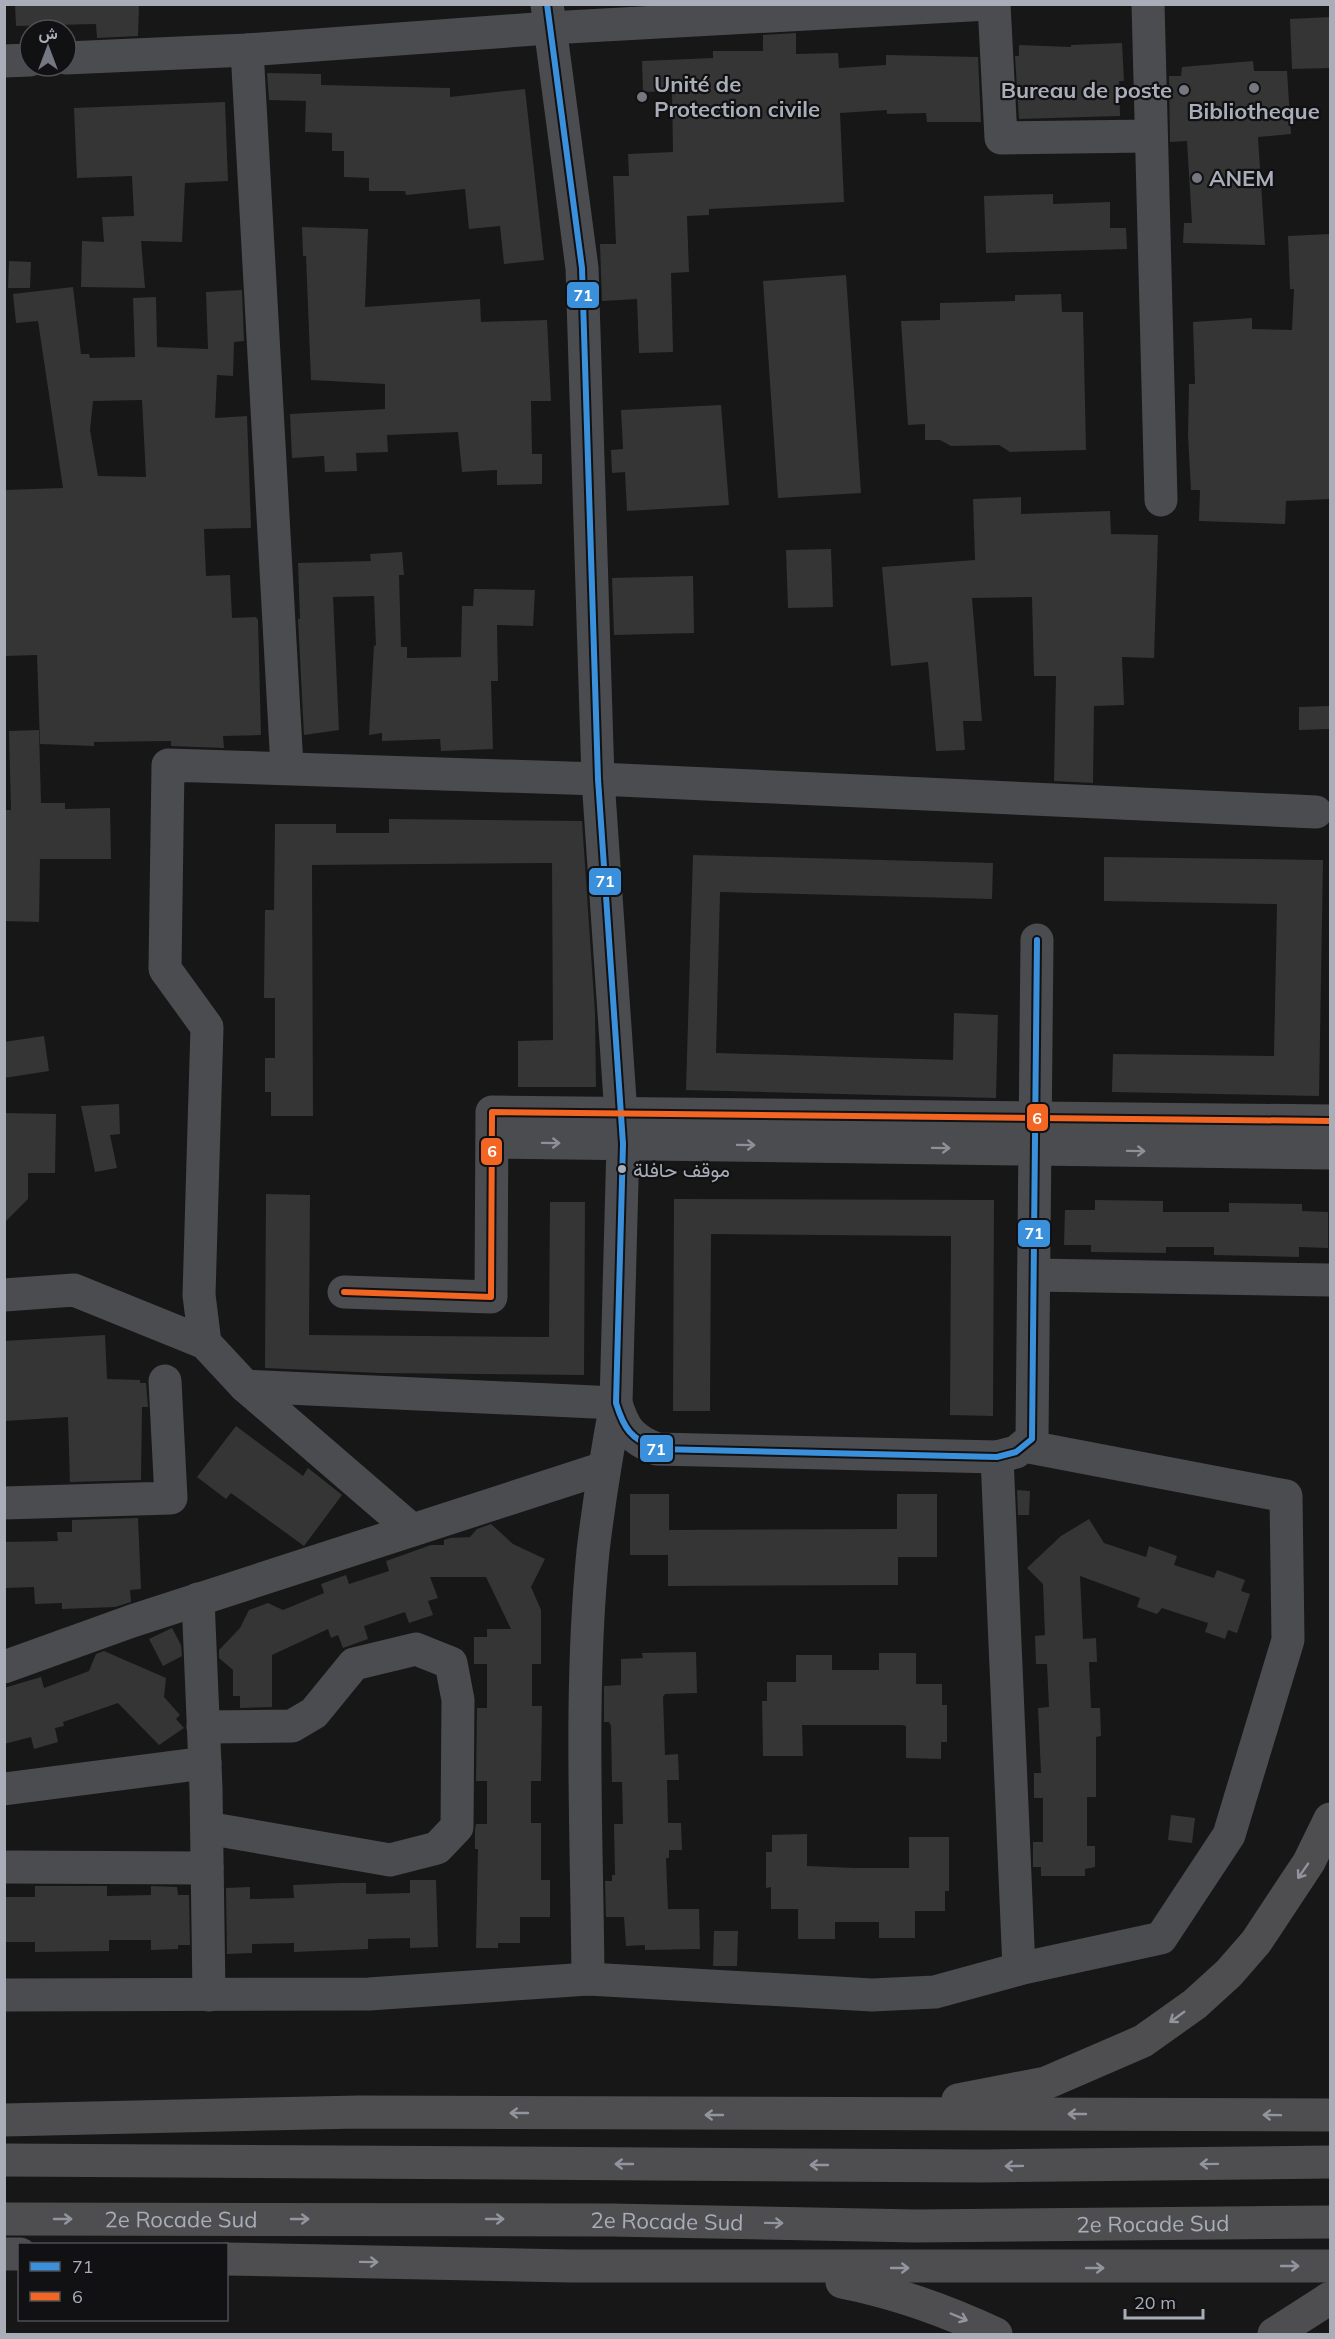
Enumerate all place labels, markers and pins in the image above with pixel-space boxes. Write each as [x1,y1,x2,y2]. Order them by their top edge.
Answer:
place label: Unité de Protection civile [654,70,820,123]
place label: Bureau de poste [1001,76,1172,104]
marker: Bibliotheque [1247,81,1261,95]
marker: Bureau de poste [1177,83,1191,97]
marker: Unité de Protection civile [635,90,649,104]
place label: Bibliotheque [1188,97,1320,125]
place label: ANEM [1209,164,1274,192]
marker: ANEM [1190,171,1204,185]
place label: موقف حافلة [633,1157,730,1183]
marker: موقف حافلة [616,1163,628,1175]

